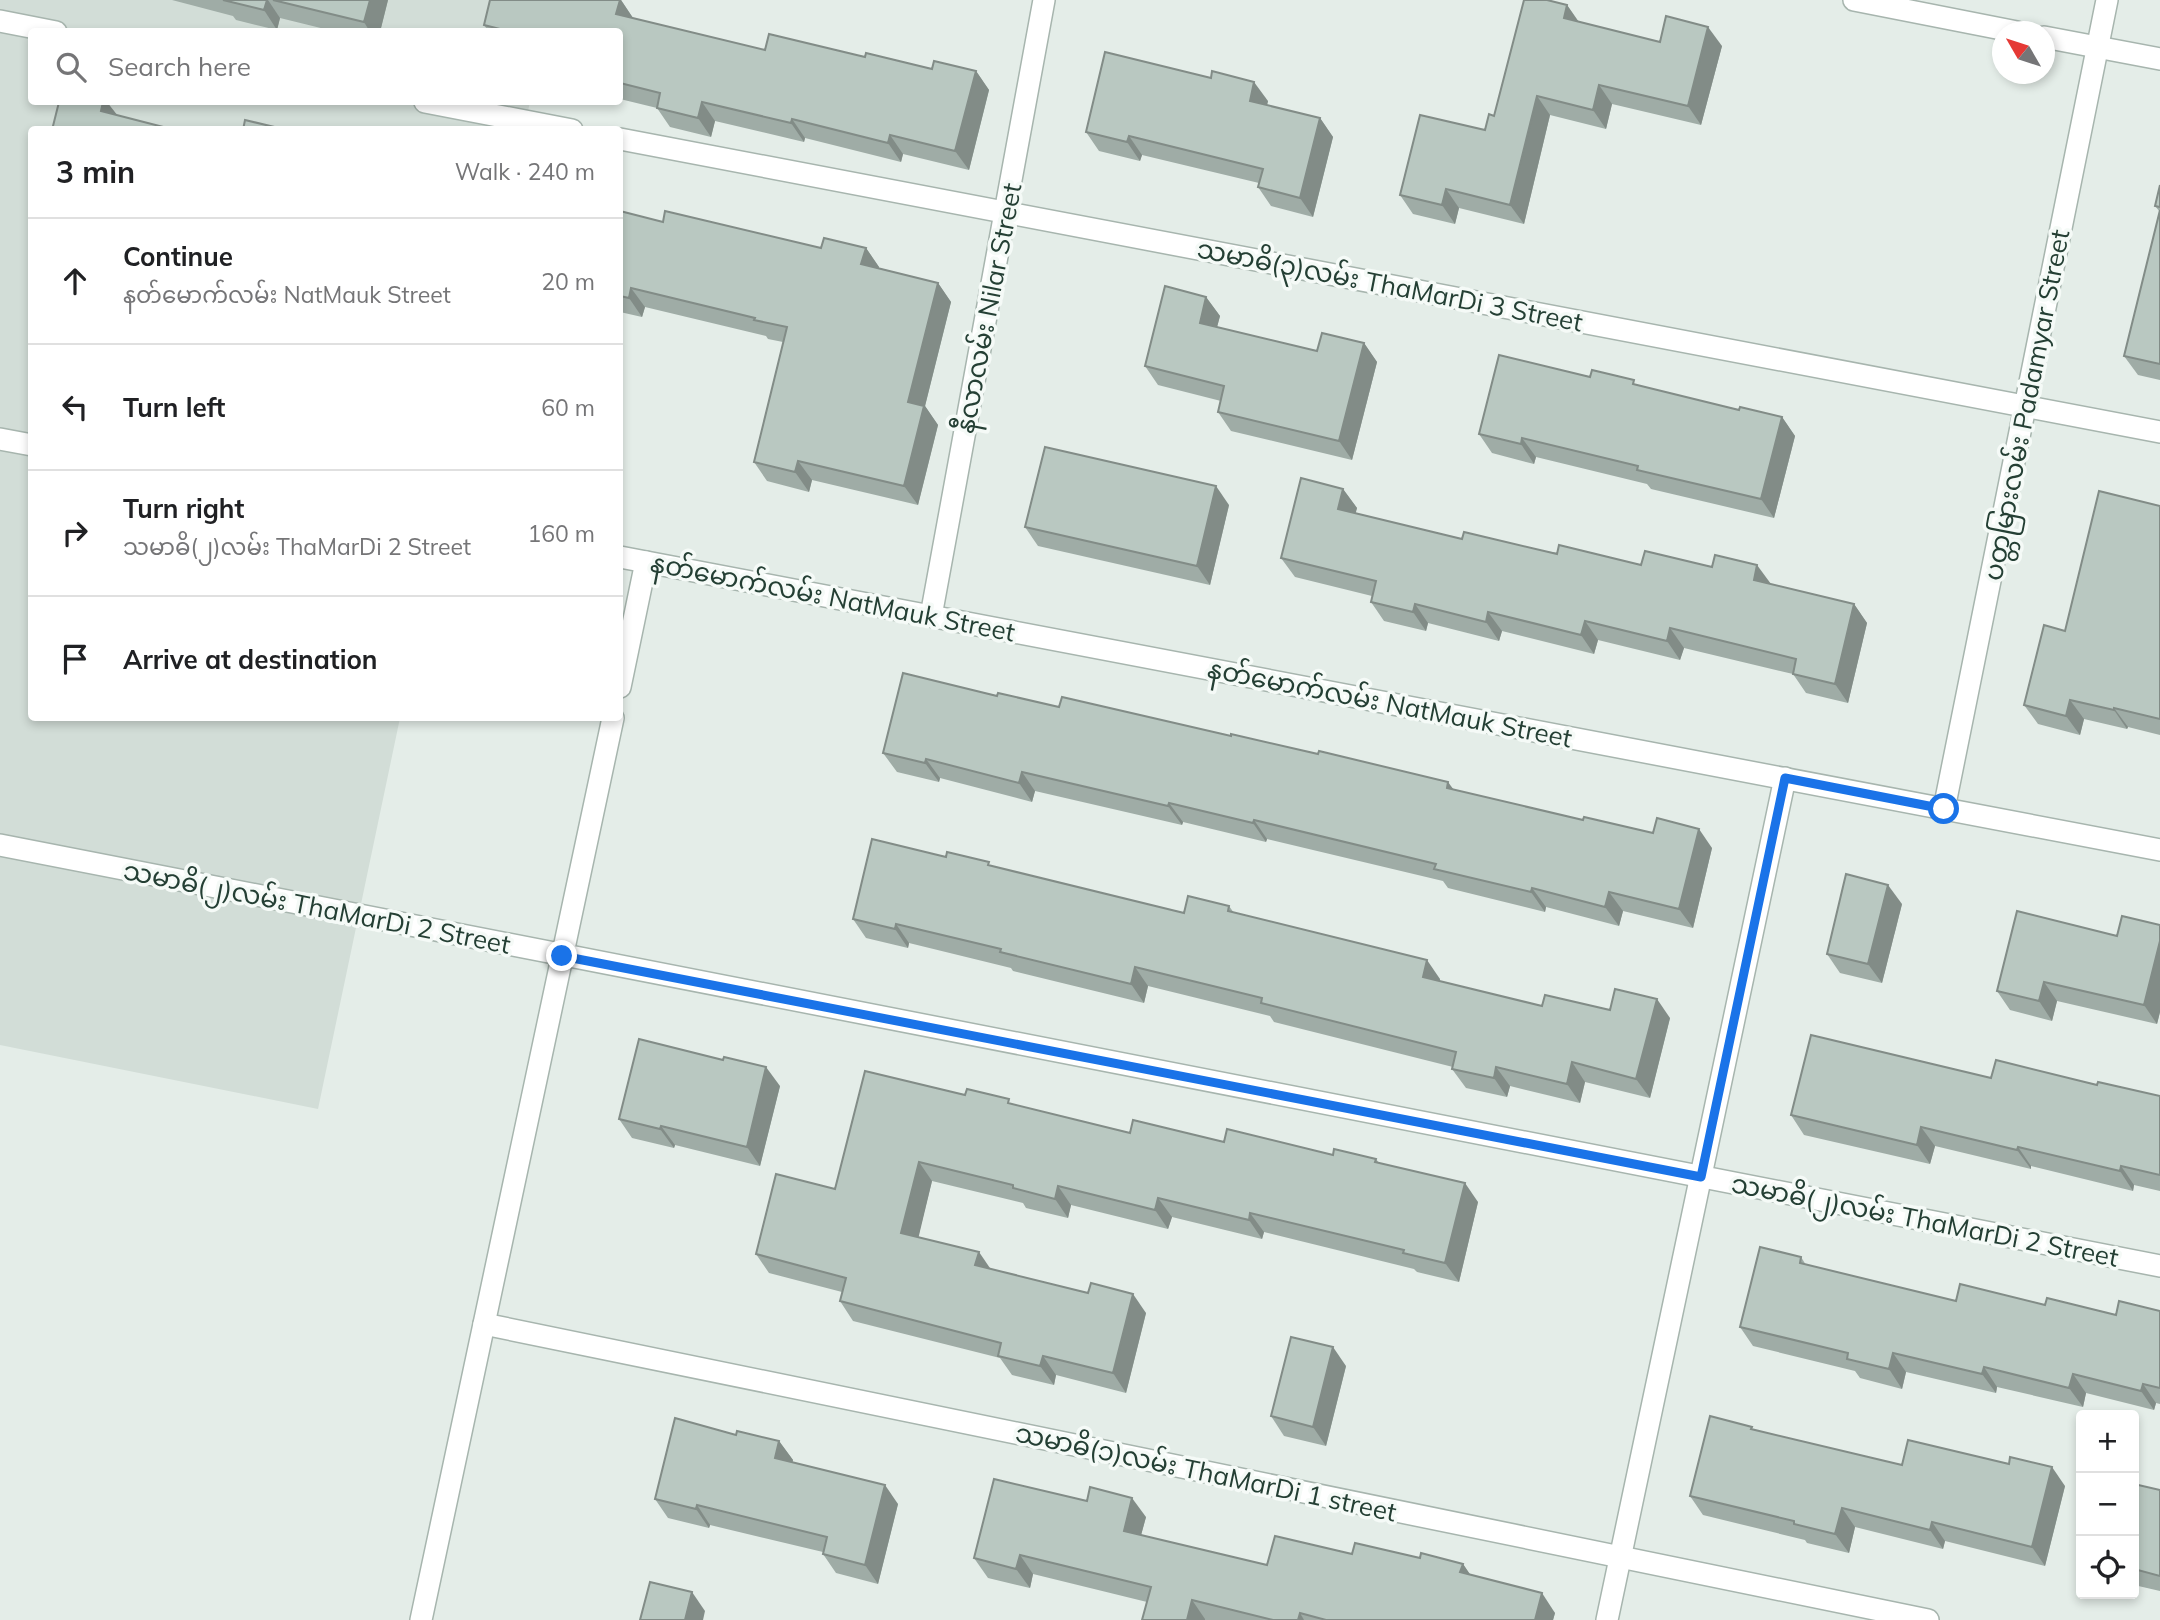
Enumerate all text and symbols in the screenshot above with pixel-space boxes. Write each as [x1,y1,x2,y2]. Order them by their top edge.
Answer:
north arrow [1992,21,2055,84]
search box [28,28,623,105]
icon: search [52,48,90,86]
text: Search here [108,50,251,83]
text: 3 min [56,153,135,191]
text: Walk · 240 m [455,157,595,186]
street label: နီလာလမ်း Nilar Street [948,180,1033,437]
street label: ပတ္တမြားလမ်း Padamyar Street [1976,227,2081,584]
street label: သမာဓိ(၃)လမ်း ThaMarDi 3 Street [1193,231,1586,344]
text: Continue [123,240,233,273]
icon: ahead [56,262,94,300]
text: 20 m [541,267,595,296]
text: နတ်မောက်လမ်း NatMauk Street [123,280,451,309]
icon: left [56,388,94,426]
text: Turn left [123,391,225,424]
text: 60 m [541,393,595,422]
text: Turn right [123,492,244,525]
icon: right [56,514,94,552]
text: 160 m [527,519,595,548]
text: သမာဓိ(၂)လမ်း ThaMarDi 2 Street [123,532,471,561]
street label: နတ်မောက်လမ်း NatMauk Street [647,545,1018,653]
icon: arrive [56,640,94,678]
text: Arrive at destination [123,643,378,676]
street label: နတ်မောက်လမ်း NatMauk Street [1204,651,1575,759]
route start [1928,793,1959,824]
street label: သမာဓိ(၂)လမ်း ThaMarDi 2 Street [120,853,513,966]
route end [546,940,577,971]
street label: သမာဓိ(၂)လမ်း ThaMarDi 2 Street [1728,1166,2121,1279]
map controls [2076,1410,2139,1599]
button: + [2076,1410,2139,1473]
street label: သမာဓိ(၁)လမ်း ThaMarDi 1 street [1012,1415,1400,1529]
button: − [2076,1473,2139,1536]
button: locate [2076,1536,2139,1599]

